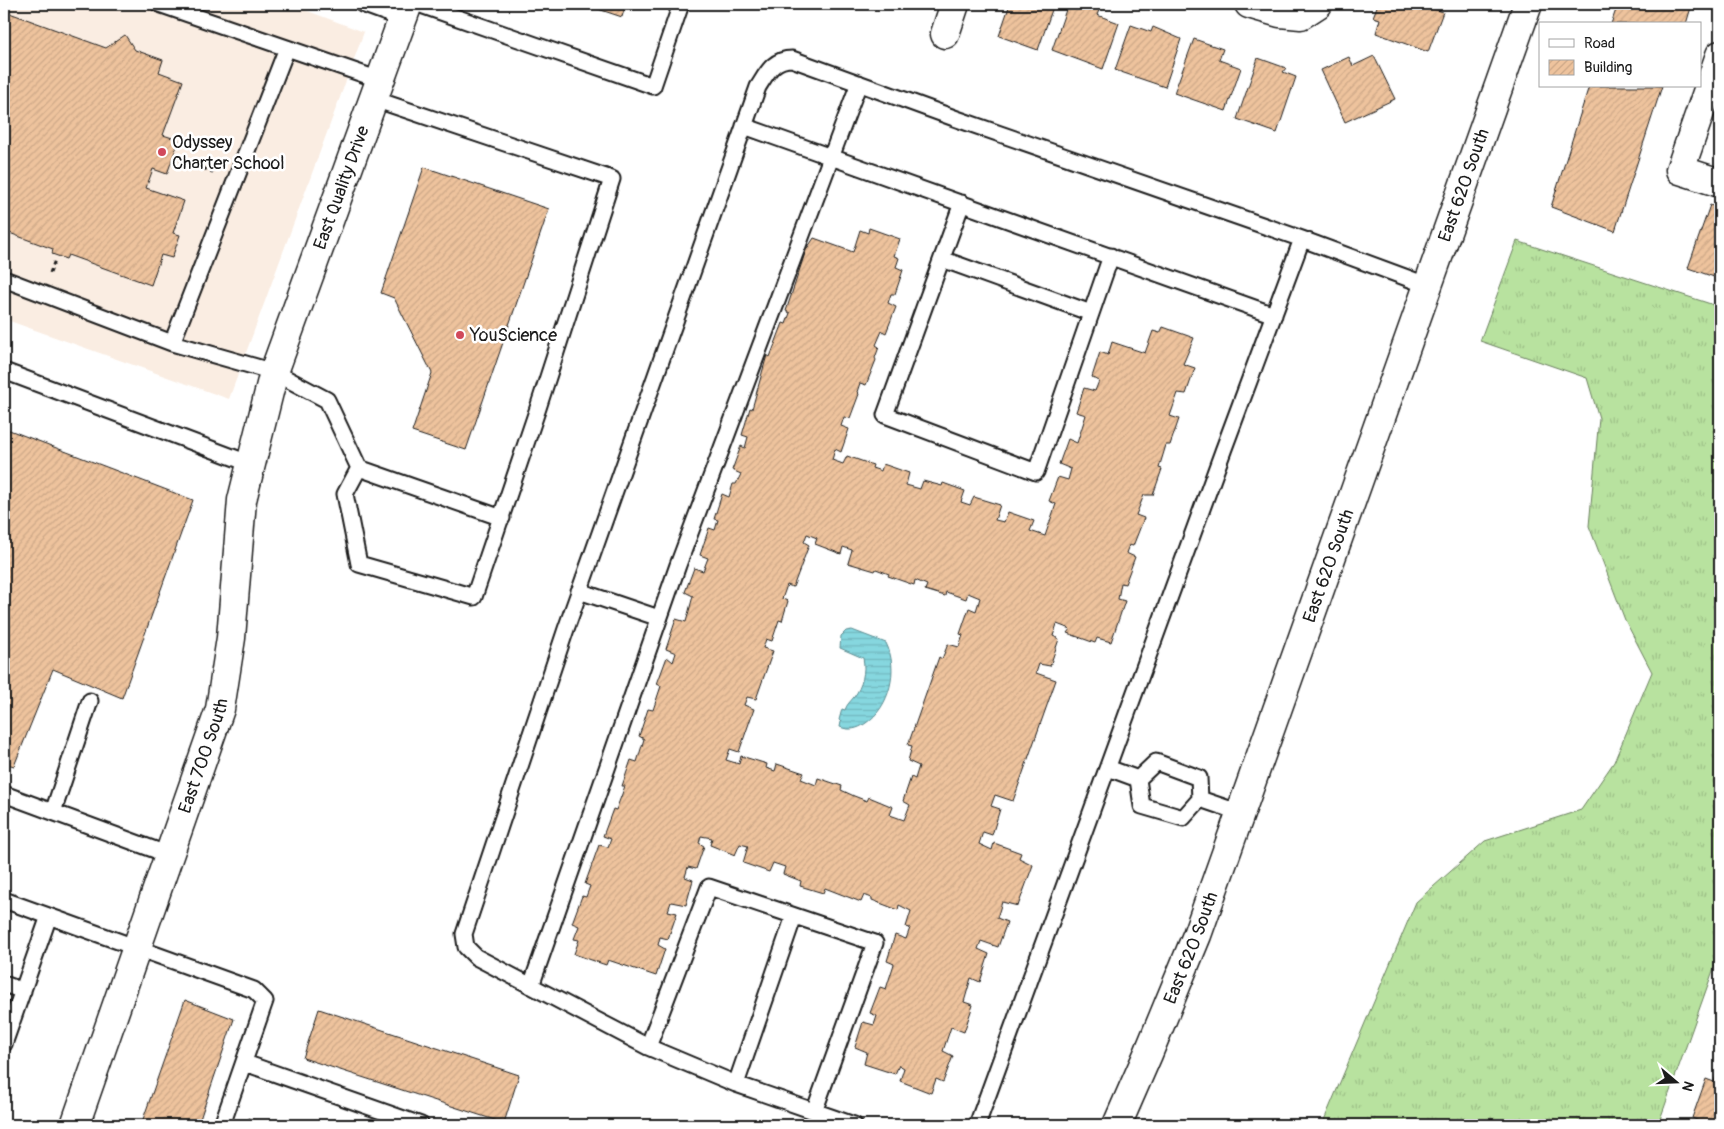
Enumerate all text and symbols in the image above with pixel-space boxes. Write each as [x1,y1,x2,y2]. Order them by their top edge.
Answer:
legend [1539,22,1702,88]
text: Road [1584,34,1615,53]
text: Building [1584,58,1632,77]
street label: East Quality Drive [308,122,374,253]
street label: East 620 South [1433,125,1494,245]
place label: Odyssey Charter School [172,131,285,175]
marker: Odyssey Charter School [156,146,168,158]
place label: YouScience [469,324,557,347]
marker: YouScience [454,329,466,341]
street label: East 620 South [1298,506,1359,626]
street label: East 700 South [173,697,233,816]
street label: East 620 South [1158,889,1223,1007]
north arrow [1652,1056,1702,1106]
text: N [1678,1079,1697,1093]

